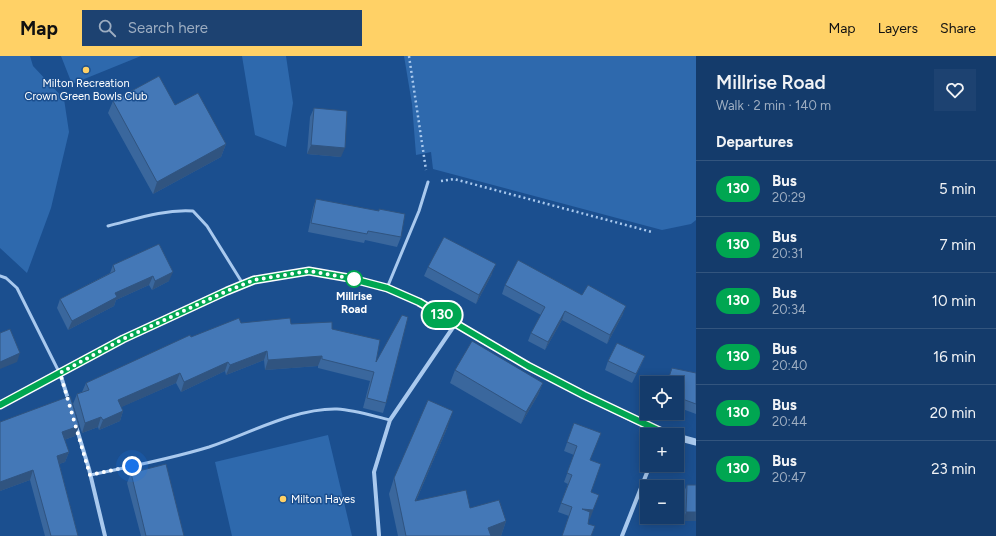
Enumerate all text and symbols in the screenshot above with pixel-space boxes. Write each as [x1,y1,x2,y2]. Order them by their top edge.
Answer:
search box [82,10,362,46]
text: Map [20,17,58,40]
icon: search [96,17,118,39]
text: Search here [128,19,208,37]
text: Map [828,20,856,37]
text: Layers [878,20,918,37]
text: Share [940,20,976,37]
marker: Milton Recreation Crown Green Bowls Club [81,65,91,75]
button: heart [934,69,976,111]
text: Millrise Road [716,71,826,94]
place label: Milton Recreation Crown Green Bowls Club [24,77,148,103]
text: Walk · 2 min · 140 m [716,98,831,113]
text: Departures [716,133,793,151]
text: Bus [772,172,797,190]
text: 130 [727,180,749,197]
text: 5 min [939,180,976,198]
text: 20:29 [772,190,806,205]
text: Bus [772,228,797,246]
text: 130 [727,236,749,253]
text: 7 min [940,236,976,254]
text: 20:31 [772,246,803,261]
marker: Millrise Road [345,270,363,288]
text: Bus [772,284,797,302]
place label: Millrise Road [336,290,372,316]
text: 130 [727,292,749,309]
text: 10 min [932,292,976,310]
line badge: 130 [419,302,465,328]
text: 20:34 [772,302,806,317]
text: 130 [431,306,453,323]
text: Bus [772,340,797,358]
text: 130 [727,348,749,365]
text: 16 min [933,348,976,366]
text: 20:40 [772,358,807,373]
map controls [640,376,684,524]
button: locate [640,376,684,420]
text: Bus [772,396,797,414]
text: 130 [727,404,749,421]
text: 20 min [930,404,976,422]
text: 20:44 [772,414,807,429]
button: + [640,428,684,472]
text: Bus [772,452,797,470]
your location [122,456,142,476]
text: 130 [727,460,749,477]
text: 23 min [931,460,976,478]
text: 20:47 [772,470,806,485]
button: − [640,480,684,524]
place label: Milton Hayes [291,493,355,506]
marker: Milton Hayes [278,494,288,504]

